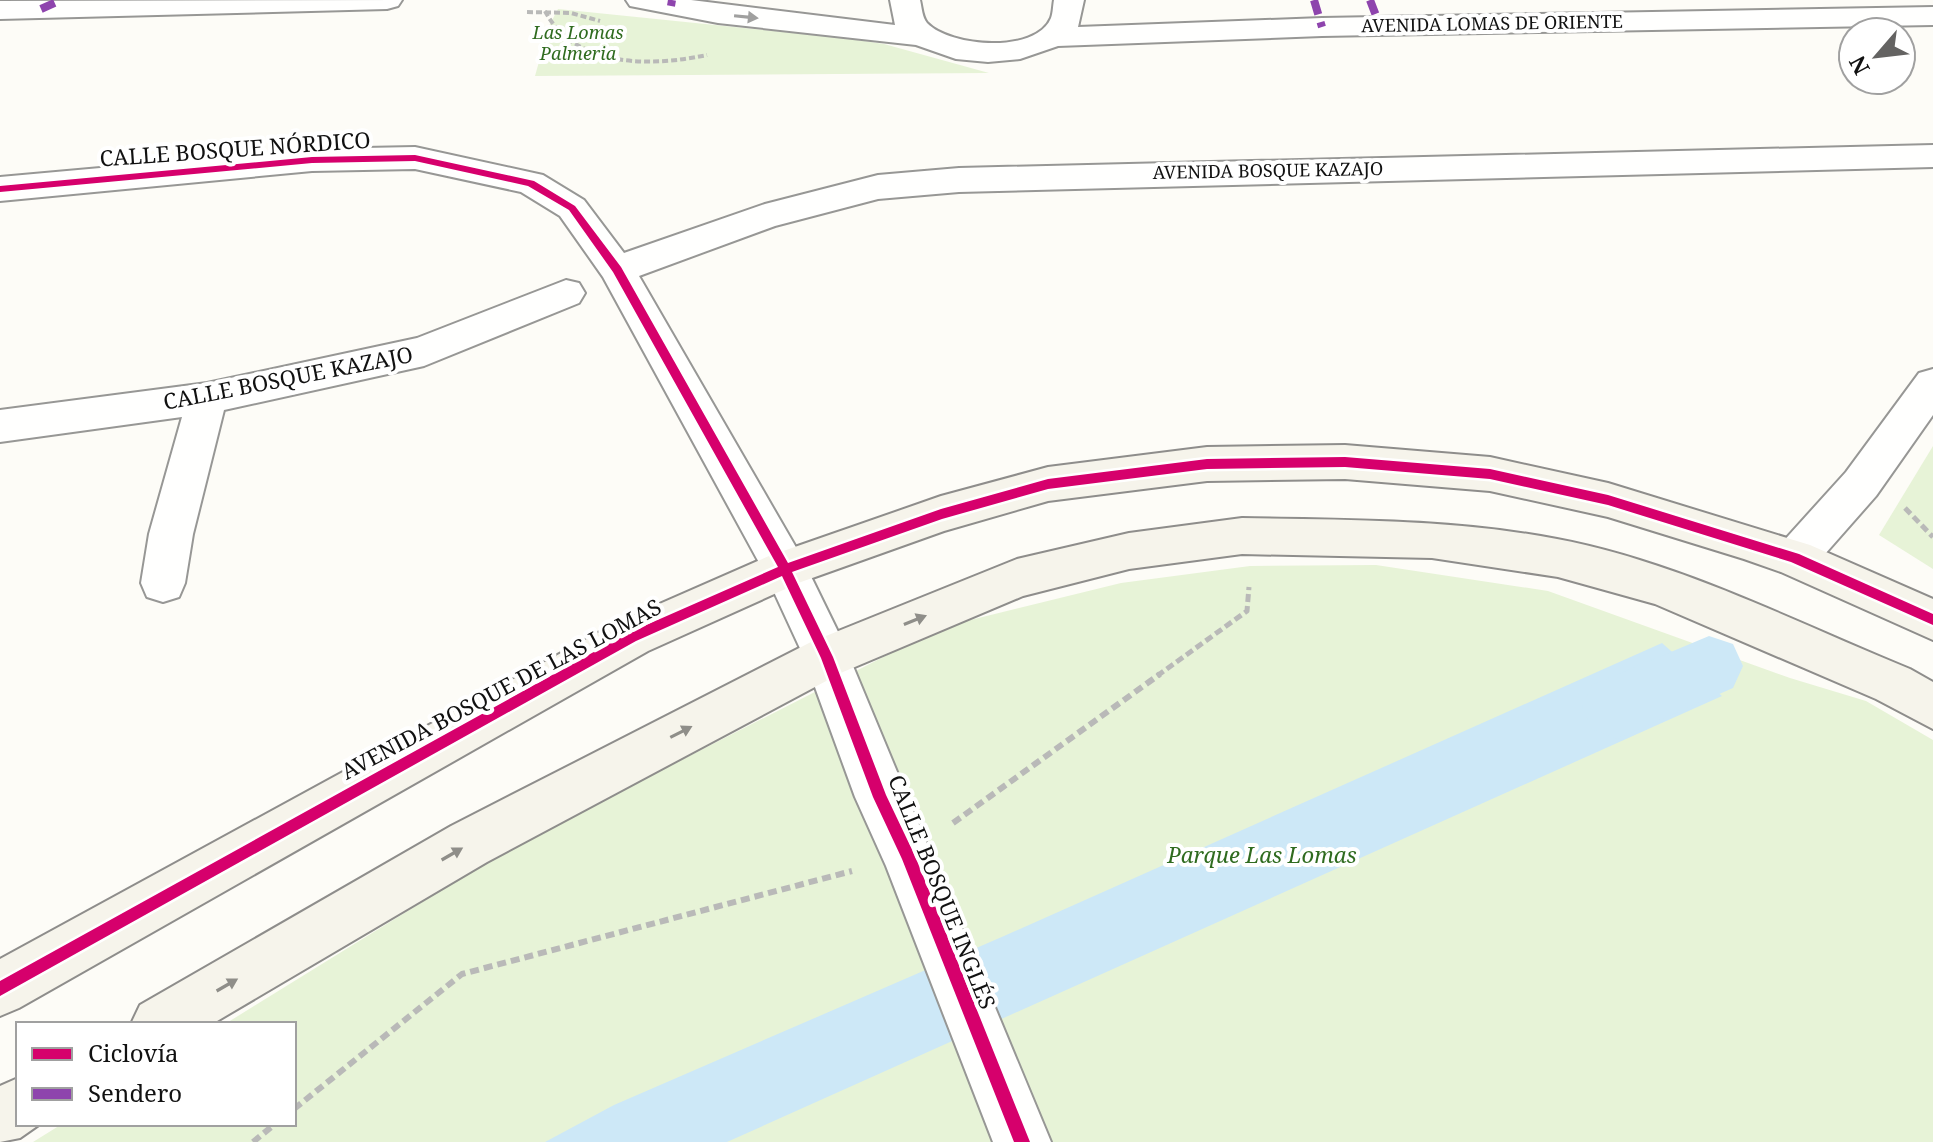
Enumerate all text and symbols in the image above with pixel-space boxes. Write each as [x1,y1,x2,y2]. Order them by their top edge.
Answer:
street label: AVENIDA LOMAS DE ORIENTE [1361,9,1623,37]
one-way arrow [733,11,758,24]
north arrow [1837,16,1917,96]
park label: Las Lomas Palmeria [531,20,624,65]
text: N [1841,51,1876,81]
street label: CALLE BOSQUE NÓRDICO [98,124,371,172]
street label: AVENIDA BOSQUE KAZAJO [1153,156,1383,184]
street label: CALLE BOSQUE KAZAJO [160,338,415,416]
street label: AVENIDA BOSQUE DE LAS LOMAS [335,591,666,786]
one-way arrow [904,613,927,626]
one-way arrow [669,725,692,738]
street label: CALLE BOSQUE INGLÉS [882,770,1004,1013]
park label: Parque Las Lomas [1166,839,1357,869]
one-way arrow [440,847,463,861]
one-way arrow [216,978,238,992]
legend [16,1022,296,1126]
text: Ciclovía [88,1036,179,1069]
text: Sendero [88,1076,182,1109]

